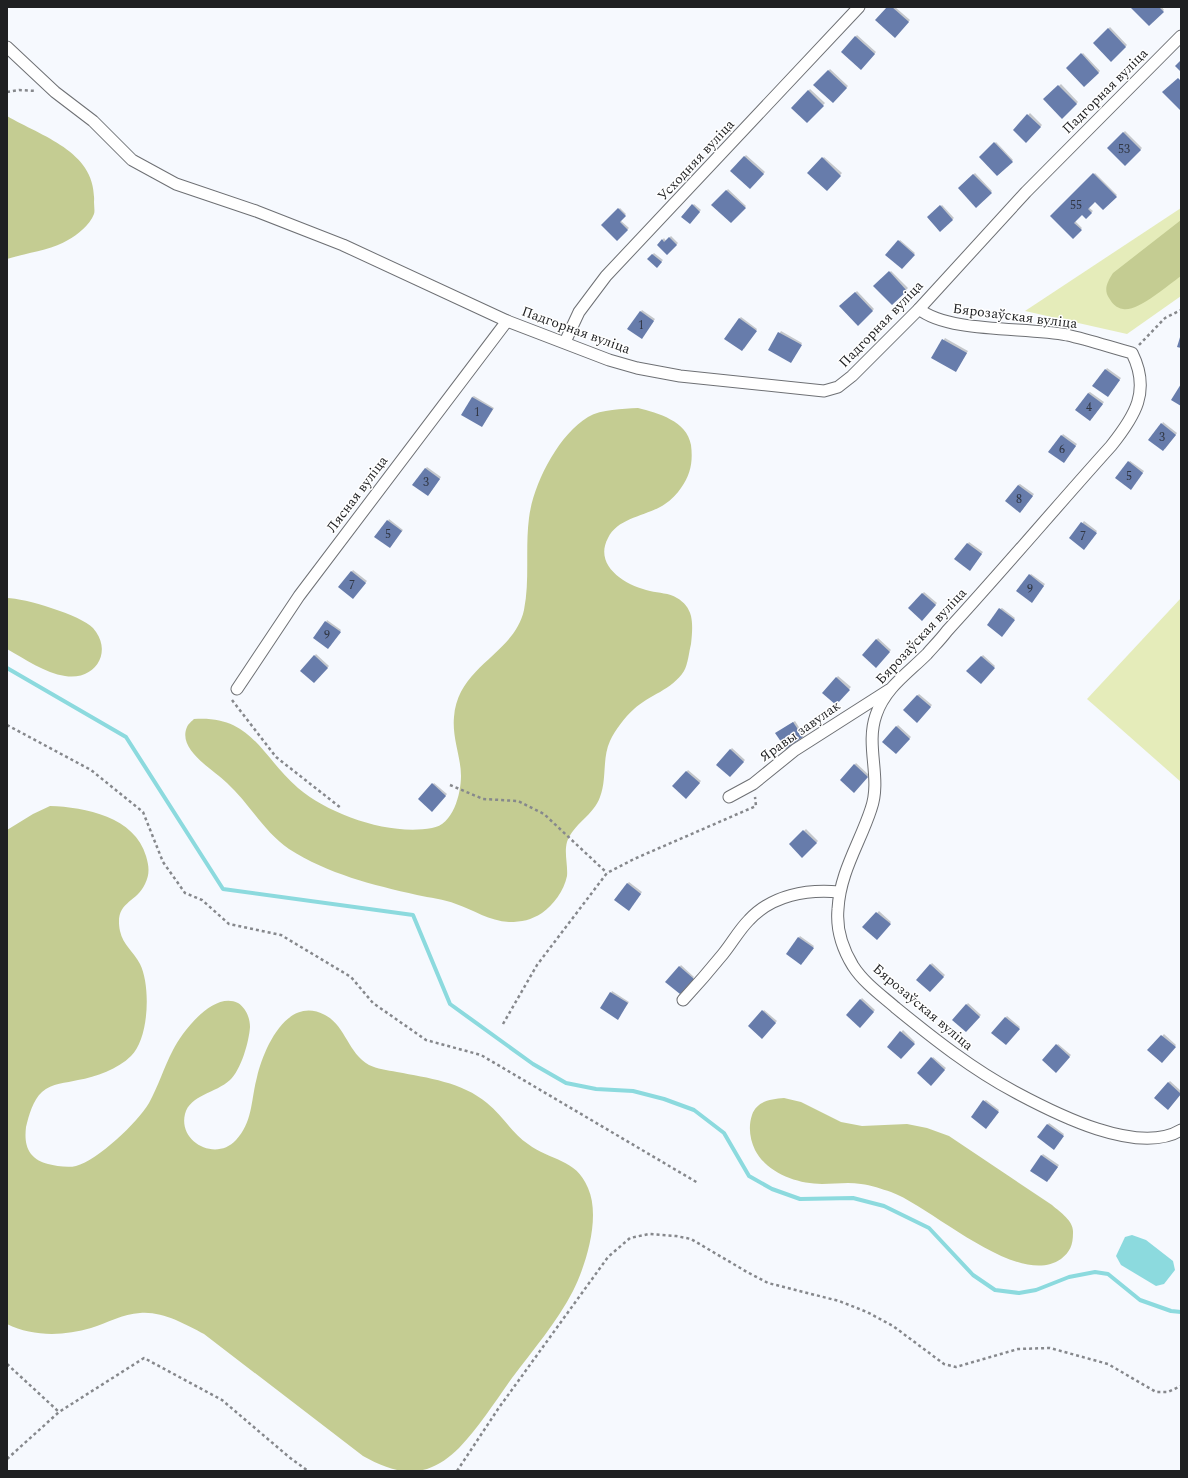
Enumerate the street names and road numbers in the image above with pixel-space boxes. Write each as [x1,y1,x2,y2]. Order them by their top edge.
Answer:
street label: Падгорная вуліца [1057,43,1153,139]
street label: Усходняя вуліца [653,114,740,206]
street label: Падгорная вуліца [834,276,928,372]
street label: Бярозаўская вуліца [951,298,1079,334]
street label: Падгорная вуліца [519,301,633,359]
street label: Лясная вуліца [321,451,393,537]
street label: Бярозаўская вуліца [871,583,972,689]
street label: Яравы завулак [755,695,845,767]
street label: Бярозаўская вуліца [868,959,978,1055]

